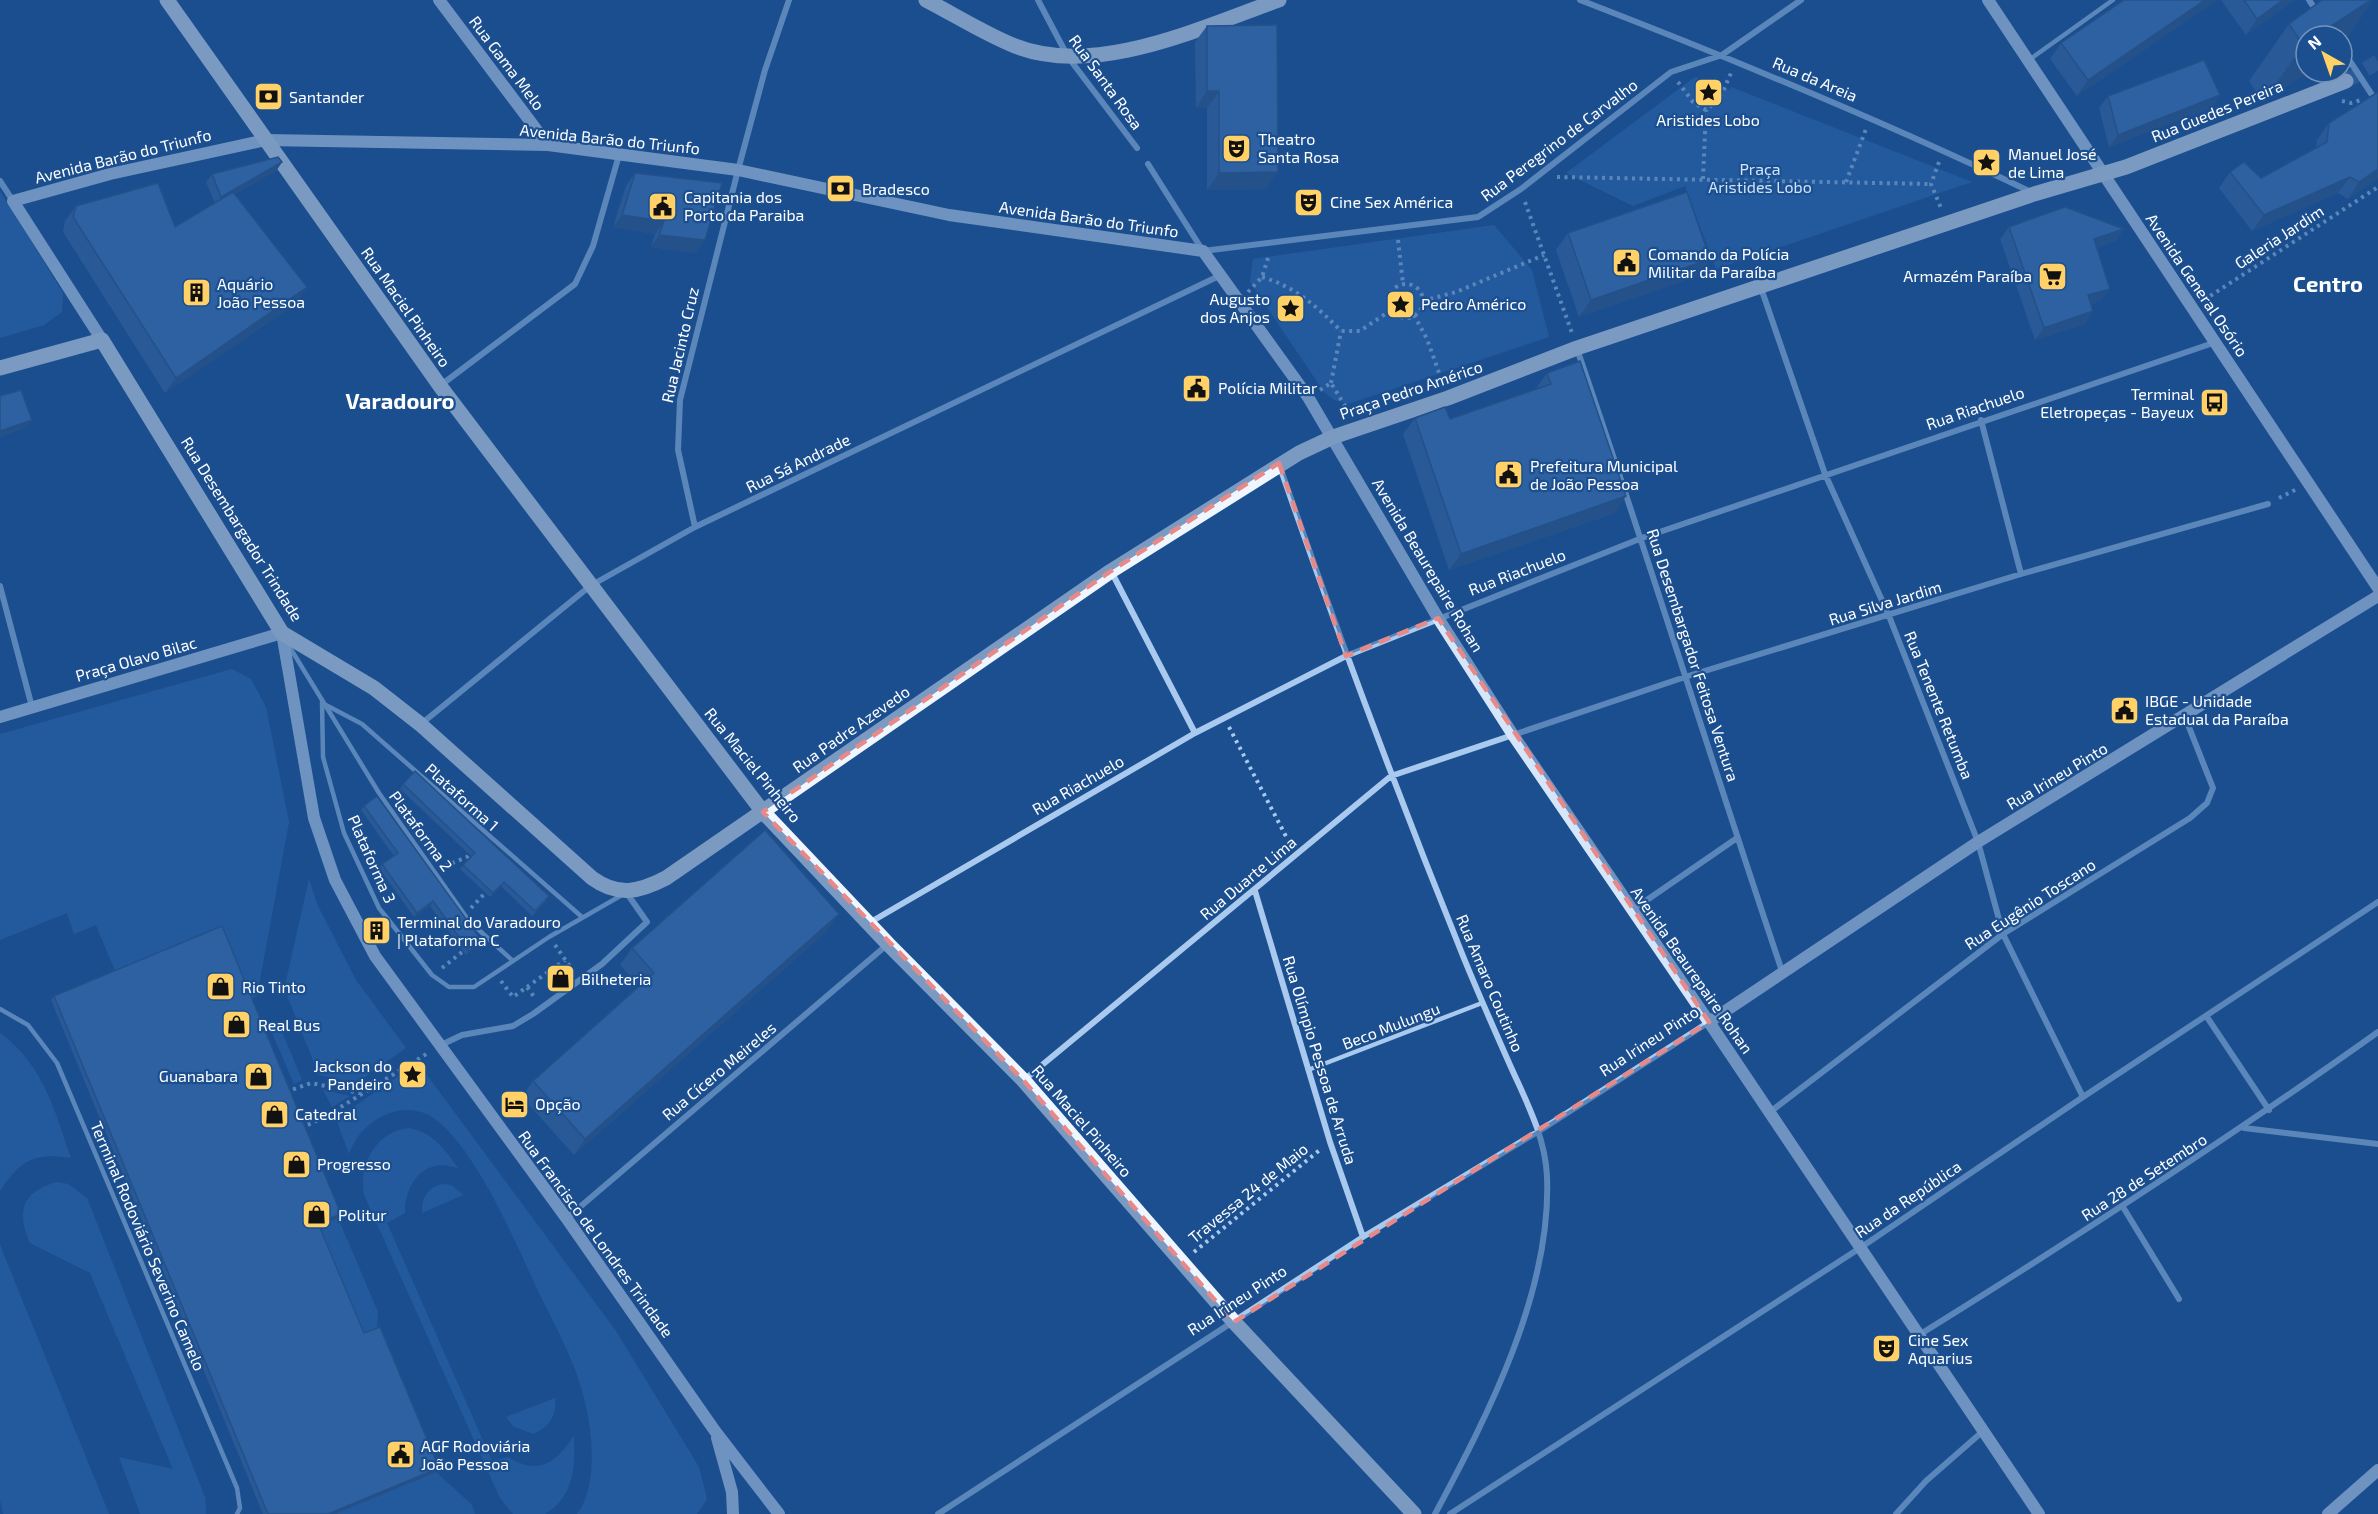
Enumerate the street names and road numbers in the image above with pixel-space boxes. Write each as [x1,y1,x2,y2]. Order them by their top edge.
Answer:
street label: Rua Gama Melo [466,12,549,114]
street label: Rua Santa Rosa [1066,31,1147,133]
street label: Rua da Areia [1770,52,1860,105]
street label: Rua Peregrino de Carvalho [1477,74,1641,205]
street label: Rua Guedes Pereira [2148,75,2285,146]
street label: Avenida Barão do Triunfo [519,120,701,157]
street label: Avenida Barão do Triunfo [33,124,213,187]
street label: Avenida Barão do Triunfo [998,196,1180,241]
street label: Galeria Jardim [2231,201,2327,272]
street label: Avenida General Osório [2142,210,2252,360]
street label: Rua Maciel Pinheiro [358,243,455,370]
street label: Rua Jacinto Cruz [657,285,702,404]
street label: Praça Pedro Américo [1337,356,1485,424]
street label: Rua Riachuelo [1923,382,2026,433]
street label: Rua Sá Andrade [743,429,853,496]
street label: Rua Desembargador Trindade [178,433,307,624]
street label: Avenida Beaurepaire Rohan [1369,474,1488,655]
street label: Rua Desembargador Feitosa Ventura [1644,526,1743,784]
street label: Rua Riachuelo [1465,544,1568,599]
street label: Rua Silva Jardim [1826,576,1943,629]
street label: Rua Tenente Retumba [1901,628,1978,782]
street label: Praça Olavo Bilac [73,632,199,686]
street label: Rua Padre Azevedo [789,681,913,776]
street label: Rua Maciel Pinheiro [701,703,806,826]
street label: Rua Irineu Pinto [2003,738,2111,813]
street label: Rua Riachuelo [1029,751,1127,818]
street label: Plataforma 1 [422,759,503,834]
street label: Plataforma 2 [386,787,457,875]
street label: Plataforma 3 [345,812,400,906]
street label: Rua Duarte Lima [1196,832,1300,923]
street label: Rua Eugênio Toscano [1961,854,2099,953]
street label: Avenida Beaurepaire Rohan [1627,883,1757,1057]
street label: Rua Amaro Coutinho [1453,911,1528,1054]
street label: Rua Olímpio Pessoa de Arruda [1280,953,1361,1166]
street label: Beco Mulungu [1339,998,1442,1053]
street label: Rua Irineu Pinto [1596,1001,1702,1080]
street label: Rua Cícero Meireles [658,1018,779,1124]
street label: Rua Maciel Pinheiro [1029,1061,1136,1181]
street label: Terminal Rodoviário Severino Camelo [87,1118,210,1373]
street label: Rua Francisco de Londres Trindade [515,1127,678,1341]
street label: Rua 28 de Setembro [2077,1129,2210,1224]
street label: Travessa 24 de Maio [1184,1139,1311,1247]
street label: Rua da República [1851,1156,1964,1241]
street label: Rua Irineu Pinto [1184,1260,1290,1339]

